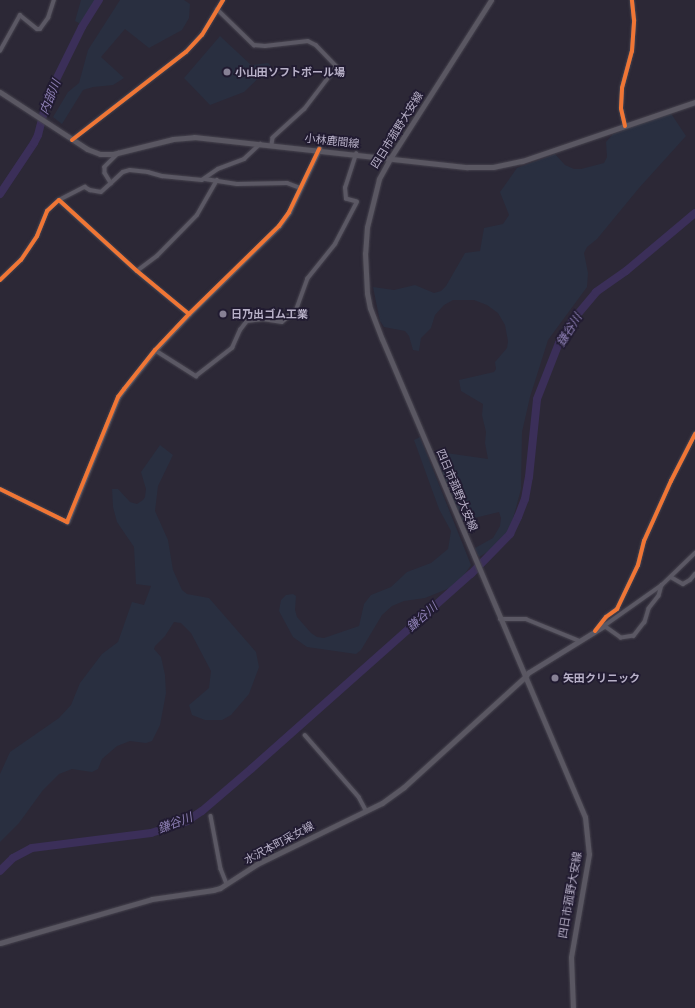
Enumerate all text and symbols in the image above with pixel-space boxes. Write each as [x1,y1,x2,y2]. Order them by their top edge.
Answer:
place label: 小山田ソフトボール場 [235,65,345,79]
marker: 小山田ソフトボール場 [222,67,232,77]
water label: 内部川 [37,78,63,116]
street label: 四日市菰野大安線 [368,89,426,171]
street label: 小林鹿間線 [304,132,360,150]
place label: 日乃出ゴム工業 [231,307,308,321]
marker: 日乃出ゴム工業 [218,309,228,319]
water label: 鎌谷川 [553,311,585,349]
street label: 四日市菰野大安線 [434,447,480,533]
water label: 鎌谷川 [404,600,440,634]
place label: 矢田クリニック [563,671,640,685]
marker: 矢田クリニック [550,673,560,683]
water label: 鎌谷川 [156,810,194,836]
street label: 水沢本町采女線 [242,819,316,867]
street label: 四日市菰野大安線 [556,851,584,939]

